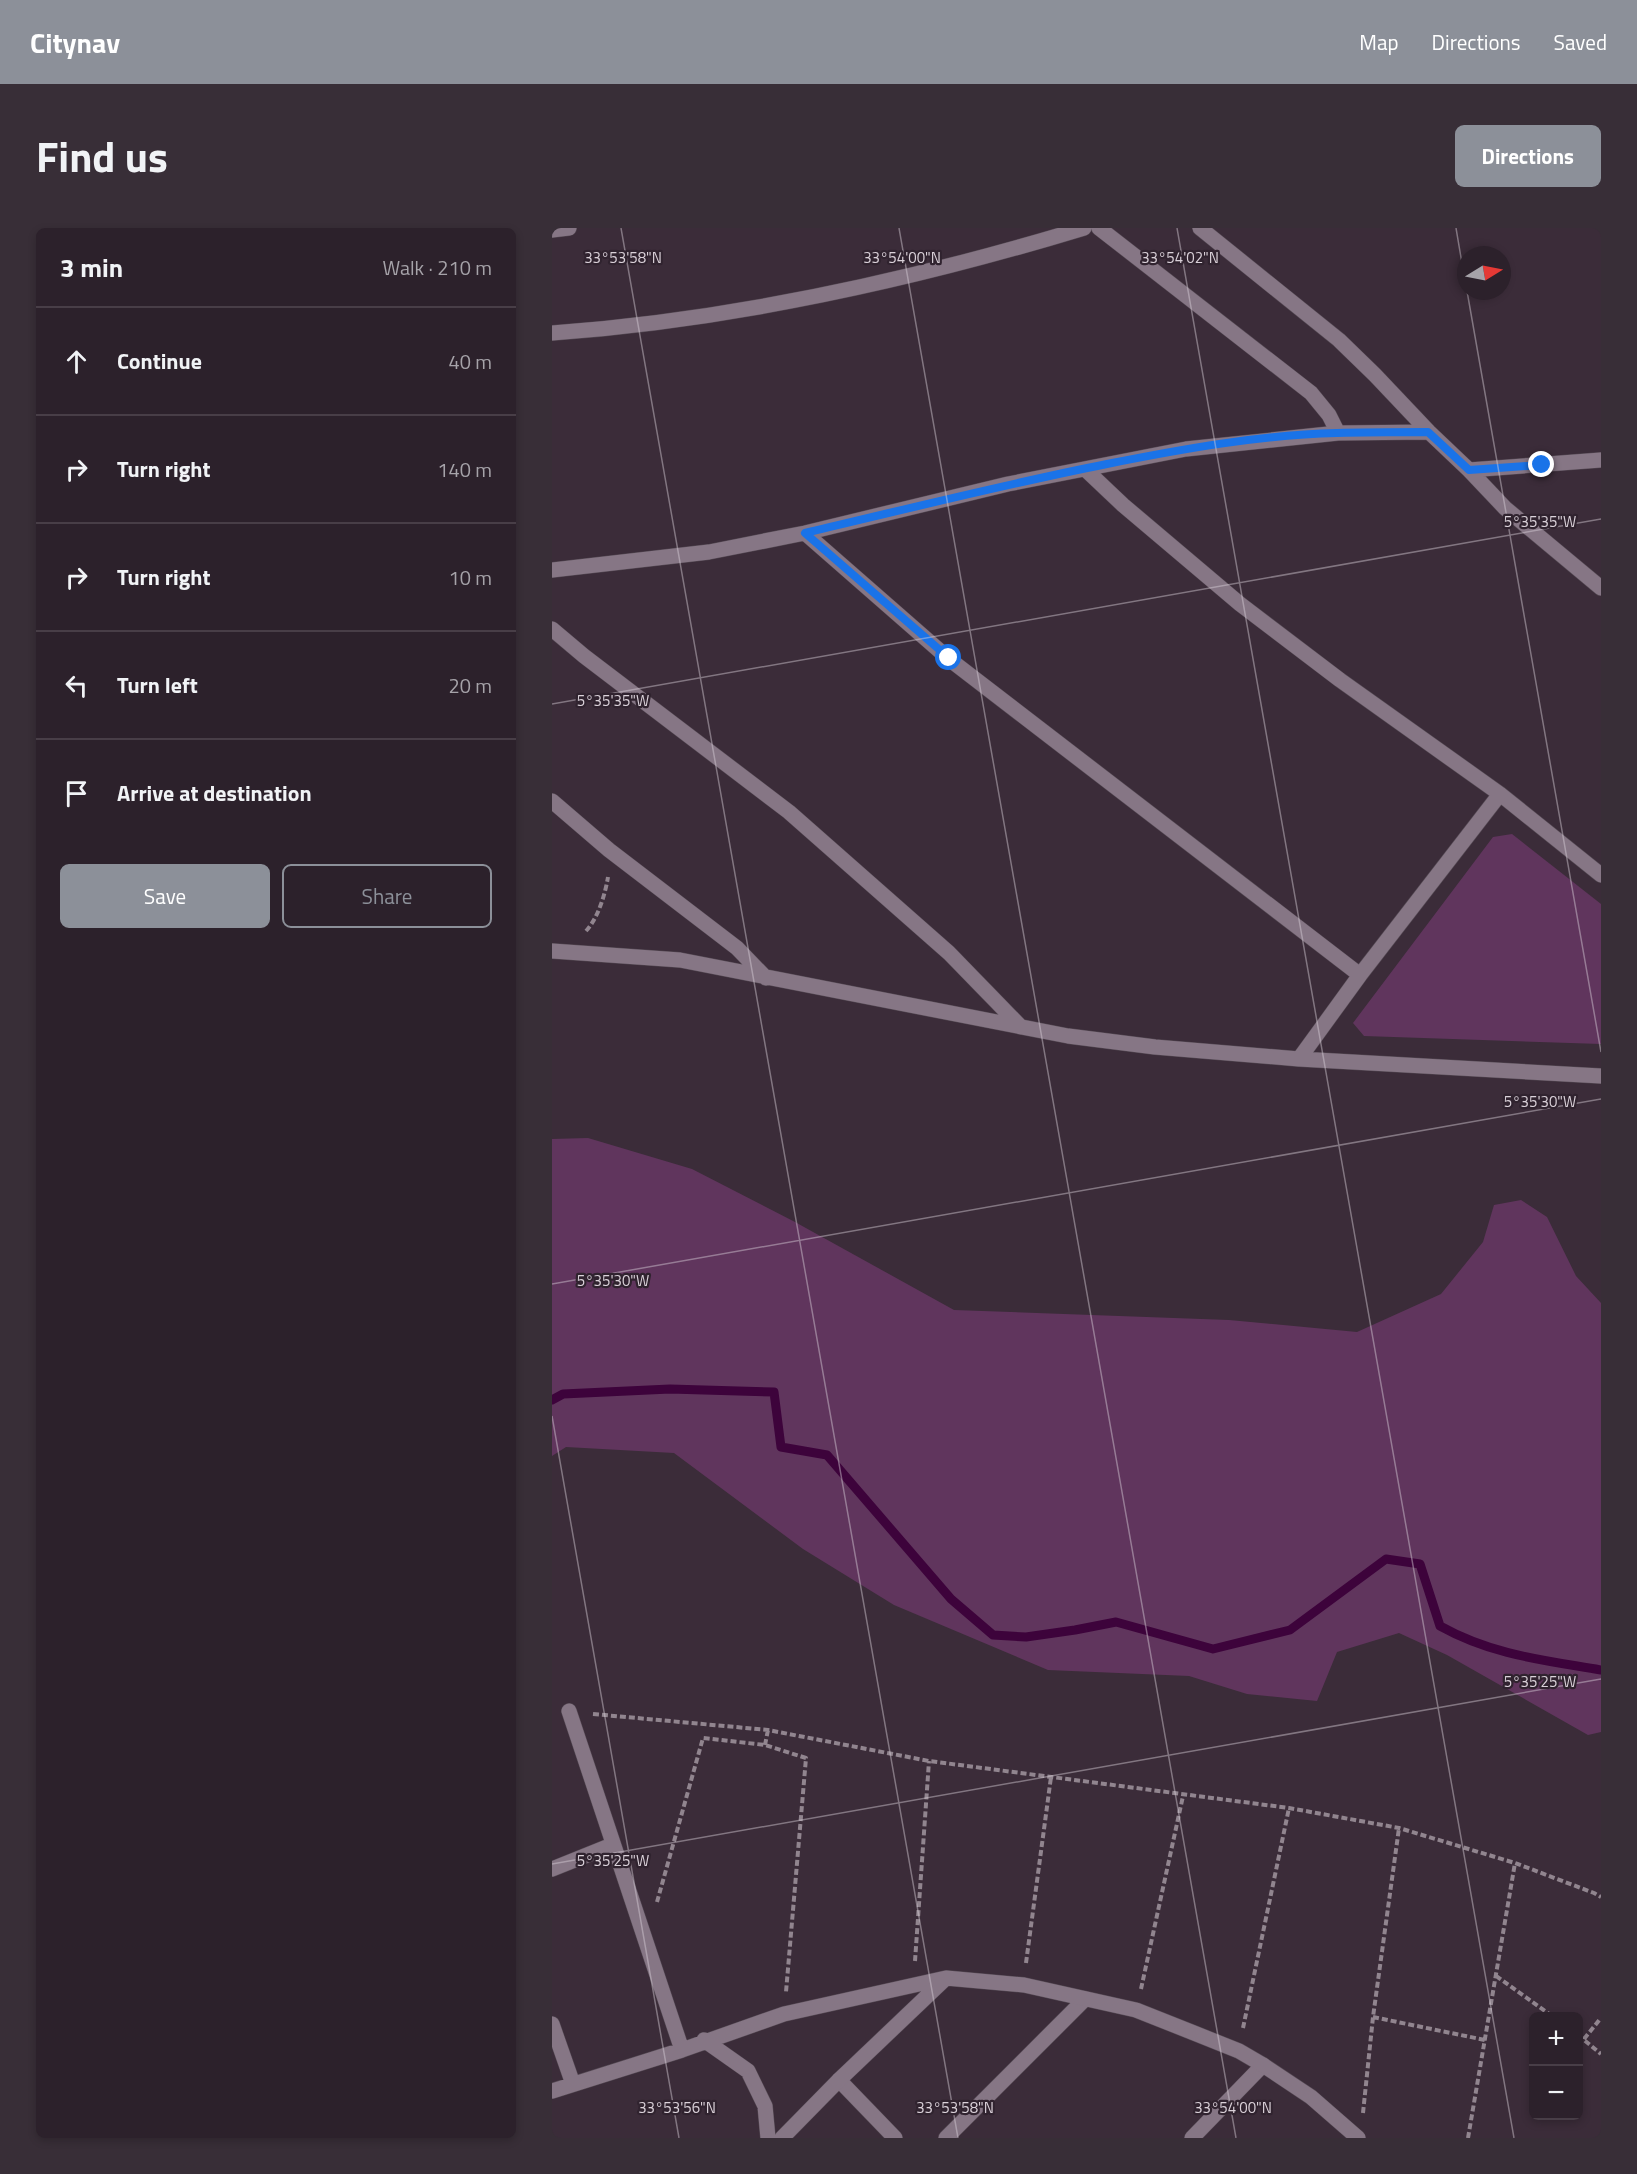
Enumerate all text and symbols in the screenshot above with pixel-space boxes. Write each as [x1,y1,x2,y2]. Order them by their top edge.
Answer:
text: Citynav [30,21,120,64]
text: Map [1359,26,1399,58]
text: Directions [1432,26,1521,58]
text: Saved [1554,26,1607,58]
text: Find us [36,124,168,188]
button: Directions [1455,125,1601,187]
text: 33°53'58"N [584,246,662,269]
text: 33°54'00"N [863,246,941,269]
text: 33°54'02"N [1141,246,1219,269]
north arrow [1457,246,1511,300]
text: 3 min [60,248,123,287]
text: Walk · 210 m [383,252,492,283]
text: Continue [117,344,202,378]
icon: ahead [60,345,93,378]
text: 40 m [448,346,492,377]
route end [1528,451,1554,477]
text: Turn right [117,452,211,486]
icon: right [60,453,93,486]
text: 140 m [437,454,492,485]
text: 5°35'35"W [1504,510,1576,533]
text: Turn right [117,560,211,594]
icon: right [60,561,93,594]
text: 10 m [448,562,492,593]
route start [935,644,961,670]
text: Turn left [117,668,198,702]
icon: left [60,669,93,702]
text: 20 m [448,670,492,701]
text: 5°35'35"W [577,689,649,712]
text: Arrive at destination [117,776,312,810]
icon: arrive [60,777,93,810]
button: Save [60,864,270,928]
button: Share [282,864,492,928]
text: 5°35'30"W [1504,1090,1576,1113]
text: 5°35'30"W [577,1269,649,1292]
text: 5°35'25"W [1504,1670,1576,1693]
text: 5°35'25"W [577,1849,649,1872]
map controls [1529,2012,1583,2120]
button: + [1529,2012,1583,2066]
button: − [1529,2066,1583,2120]
text: 33°53'56"N [638,2096,716,2119]
text: 33°53'58"N [916,2096,994,2119]
text: 33°54'00"N [1194,2096,1272,2119]

